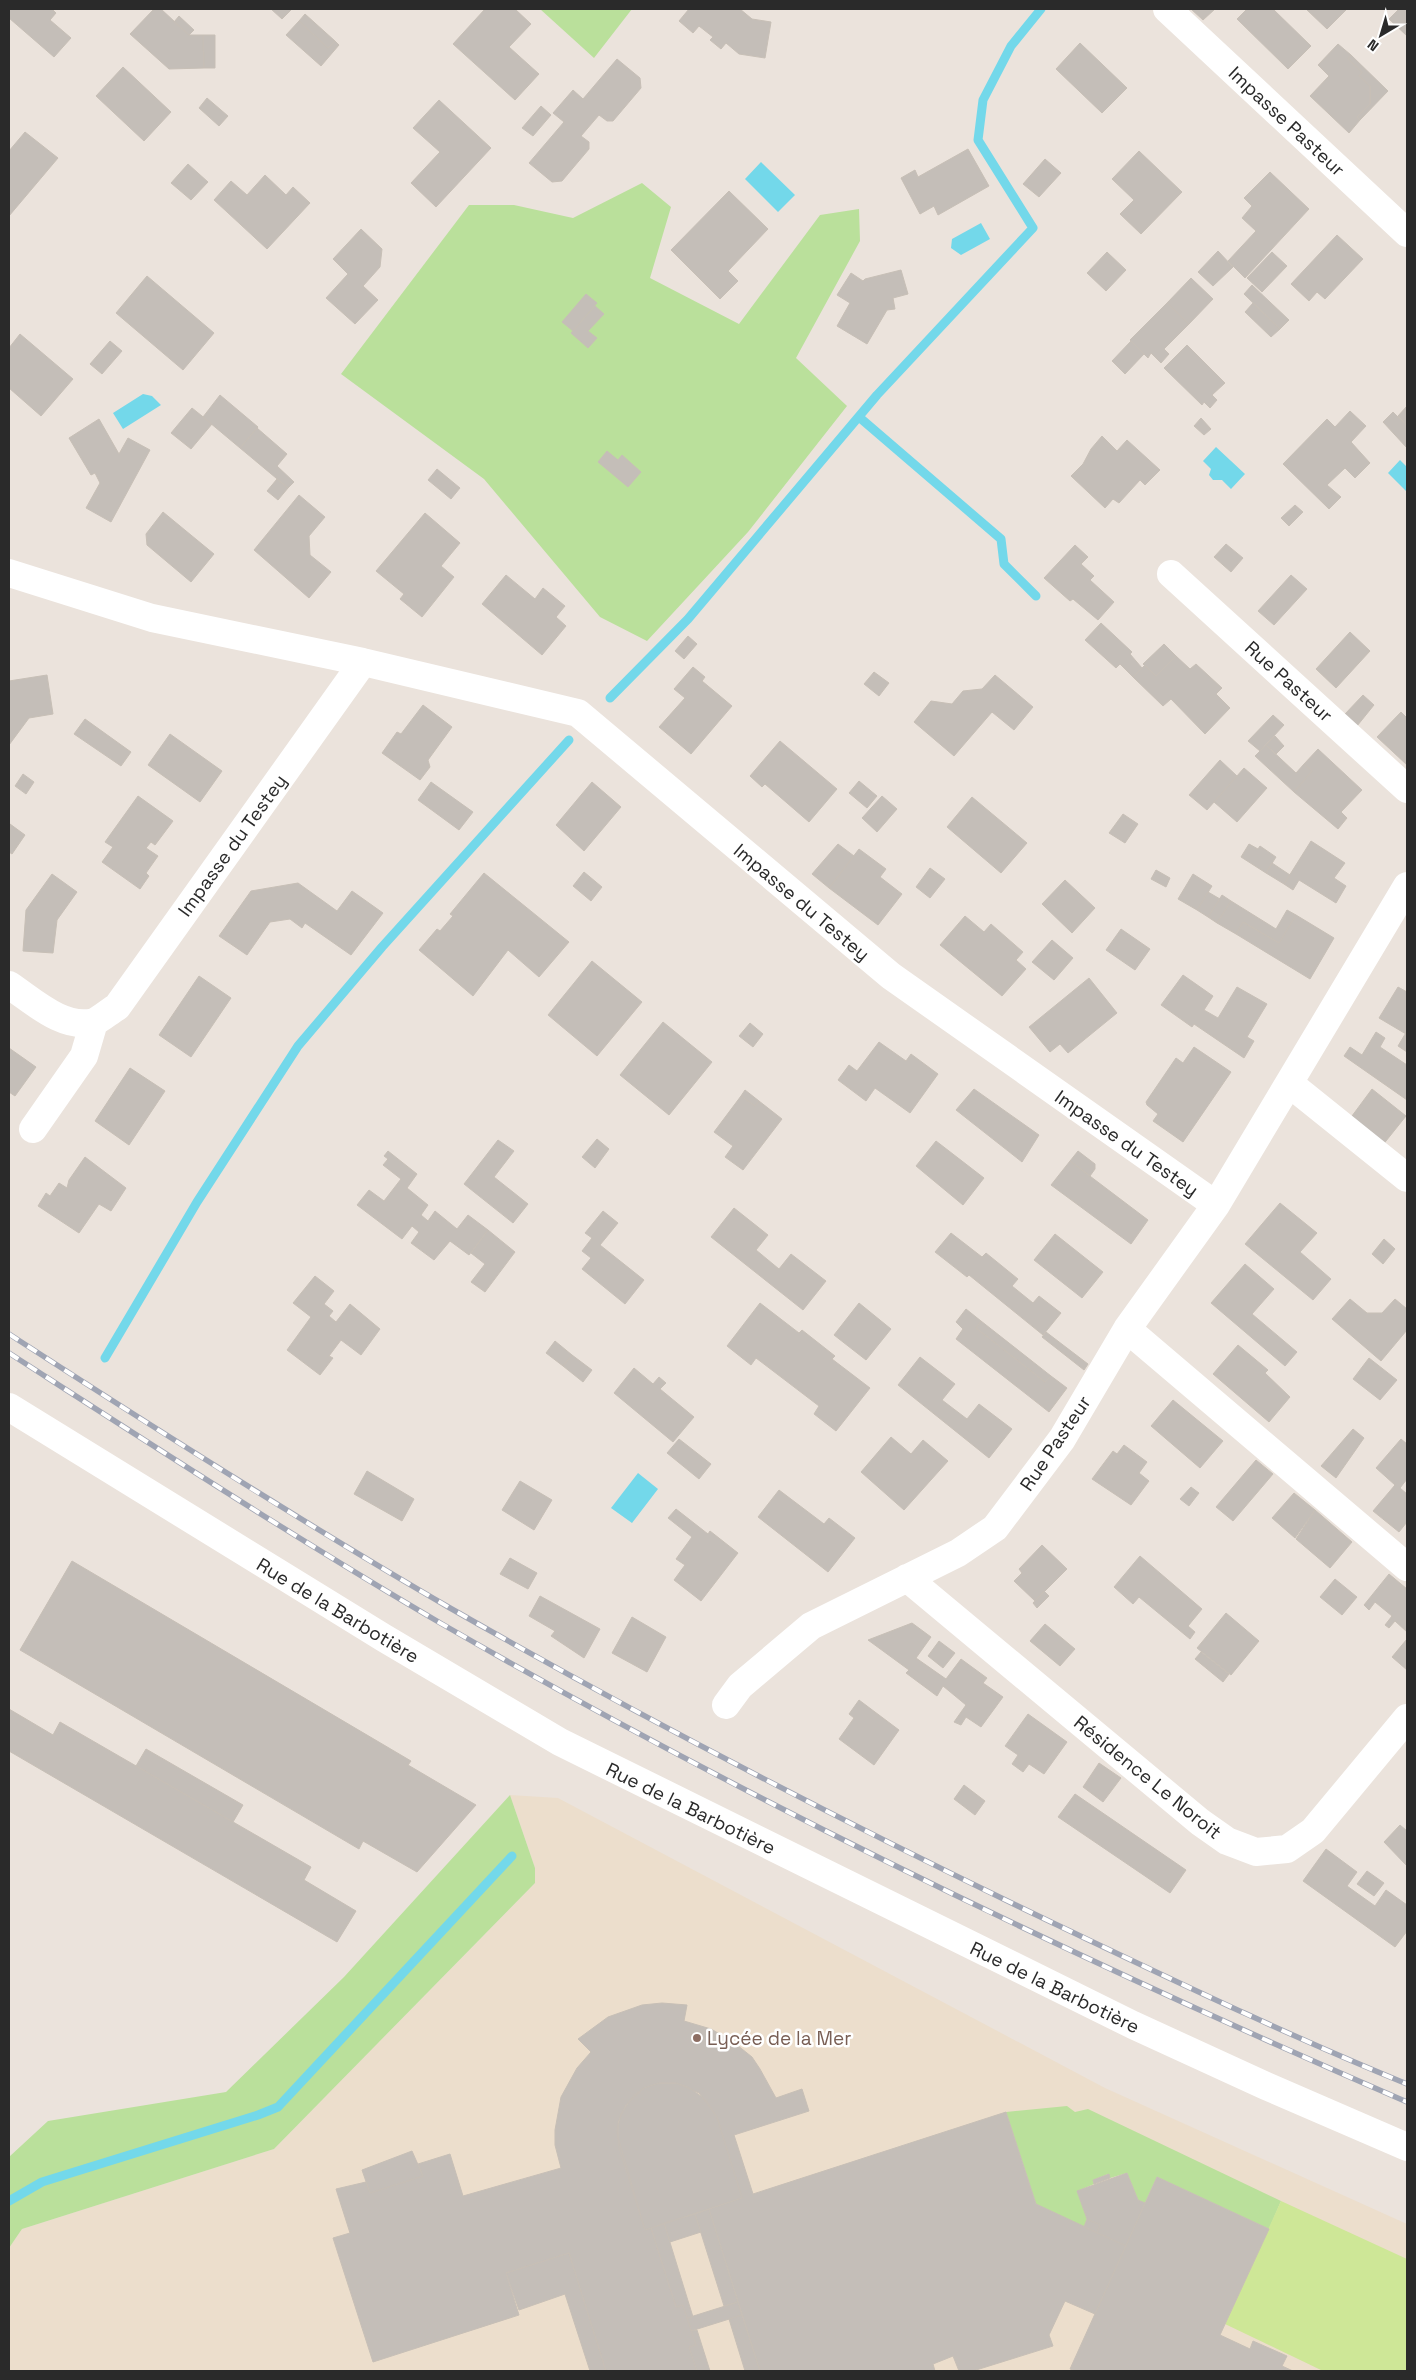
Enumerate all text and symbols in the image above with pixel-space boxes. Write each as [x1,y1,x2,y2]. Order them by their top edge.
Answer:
north arrow [1356,10,1406,60]
text: N [1364,35,1382,55]
street label: Impasse Pasteur [1223,61,1350,182]
street label: Rue Pasteur [1239,635,1338,727]
street label: Impasse du Testey [172,769,292,921]
street label: Impasse du Testey [729,838,875,967]
street label: Impasse du Testey [1050,1084,1204,1202]
street label: Rue Pasteur [1014,1391,1097,1496]
street label: Rue de la Barbotière [252,1552,424,1669]
street label: Résidence Le Noroit [1069,1710,1227,1845]
street label: Rue de la Barbotière [602,1757,780,1860]
street label: Rue de la Barbotière [966,1936,1144,2039]
place label: Lycée de la Mer [707,2026,851,2051]
marker: Lycée de la Mer [691,2032,703,2044]

